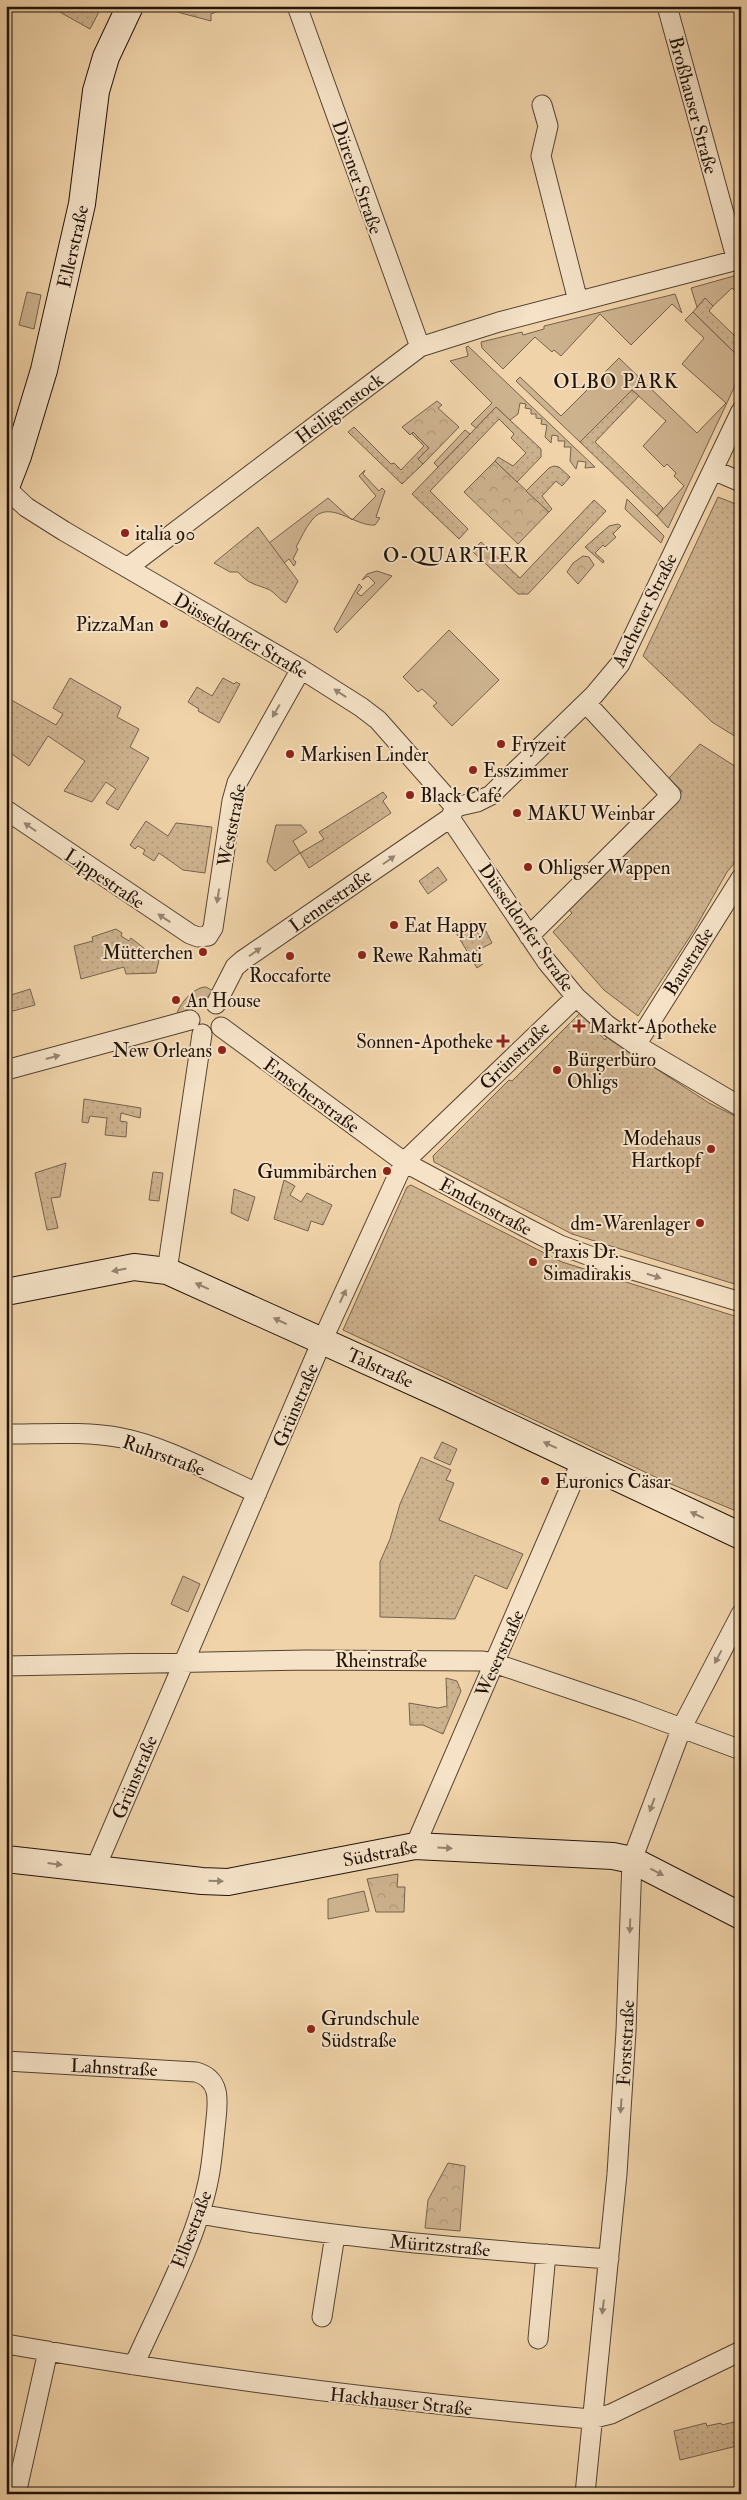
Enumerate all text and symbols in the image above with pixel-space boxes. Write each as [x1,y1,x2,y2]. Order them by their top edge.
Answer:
street label: Broßhauser Straße [663,34,723,177]
street label: Dürener Straße [326,117,388,237]
street label: Ellerstraße [52,203,94,290]
street label: Heiligenstock [291,368,388,450]
district label: OLBO PARK [553,369,679,394]
place label: italia 90 [135,522,195,546]
marker: italia 90 [119,527,131,539]
district label: O-QUARTIER [383,543,529,568]
street label: Aachener Straße [606,549,683,672]
street label: Düsseldorfer Straße [169,588,312,684]
place label: PizzaMan [76,613,154,637]
marker: PizzaMan [158,618,170,630]
one-way arrow [334,689,347,698]
one-way arrow [272,704,281,717]
place label: Fryzeit [511,733,566,757]
marker: Fryzeit [495,738,507,750]
place label: Markisen Linder [300,743,428,767]
marker: Markisen Linder [284,748,296,760]
place label: Esszimmer [483,759,568,783]
marker: Esszimmer [467,764,479,776]
street label: Weststraße [212,782,252,870]
place label: Black Café [420,784,502,808]
marker: Black Café [404,789,416,801]
place label: MAKU Weinbar [527,802,655,826]
marker: MAKU Weinbar [511,807,523,819]
one-way arrow [23,822,37,832]
street label: Lippestraße [59,843,149,915]
one-way arrow [382,855,395,865]
place label: Ohligser Wappen [538,856,671,881]
street label: Düsseldorfer Straße [473,859,579,997]
marker: Ohligser Wappen [522,861,534,873]
street label: Lennestraße [285,864,376,938]
one-way arrow [214,889,222,905]
one-way arrow [158,913,171,923]
place label: Eat Happy [404,914,487,939]
marker: Eat Happy [388,919,400,931]
street label: Baustraße [659,923,719,1000]
place label: Mütterchen [103,941,193,965]
place label: Rewe Rahmati [372,944,482,968]
marker: Mütterchen [197,946,209,958]
one-way arrow [248,947,262,957]
marker: Rewe Rahmati [356,949,368,961]
marker: Roccaforte [284,950,296,962]
place label: Roccaforte [249,964,331,988]
place label: An House [185,989,261,1013]
marker: An House [170,994,182,1006]
place label: Markt-Apotheke [589,1015,717,1040]
street label: Grünstraße [475,1016,555,1095]
marker: Markt-Apotheke [573,1020,585,1032]
place label: Sonnen-Apotheke [356,1030,493,1055]
marker: Sonnen-Apotheke [497,1035,509,1047]
place label: New Orleans [112,1039,212,1063]
marker: New Orleans [216,1044,228,1056]
place label: Bürgerbüro Ohligs [567,1048,656,1094]
one-way arrow [46,1053,61,1061]
street label: Emscherstraße [259,1053,364,1139]
marker: Bürgerbüro Ohligs [551,1064,563,1076]
place label: Modehaus Hartkopf [622,1127,704,1174]
marker: Modehaus Hartkopf [705,1143,717,1155]
place label: Gummibärchen [257,1160,377,1184]
marker: Gummibärchen [381,1165,393,1177]
street label: Emdenstraße [435,1173,536,1241]
place label: dm-Warenlager [571,1212,690,1236]
marker: dm-Warenlager [694,1217,706,1229]
place label: Praxis Dr. Simadirakis [543,1240,631,1286]
marker: Praxis Dr. Simadirakis [527,1256,539,1268]
one-way arrow [111,1266,127,1274]
one-way arrow [647,1273,662,1281]
one-way arrow [195,1282,209,1290]
one-way arrow [339,1289,347,1303]
one-way arrow [273,1316,287,1324]
street label: Talstraße [343,1343,417,1394]
street label: Grünstraße [268,1360,324,1451]
street label: Ruhrstraße [119,1430,208,1482]
one-way arrow [543,1441,557,1449]
place label: Euronics Cäsar [555,1470,671,1494]
marker: Euronics Cäsar [539,1475,551,1487]
one-way arrow [690,1511,704,1519]
street label: Weserstraße [470,1606,530,1702]
street label: Rheinstraße [335,1649,427,1673]
one-way arrow [714,1650,722,1664]
street label: Grünstraße [107,1732,163,1823]
one-way arrow [648,1798,655,1813]
street label: Südstraße [341,1835,420,1873]
one-way arrow [438,1844,454,1852]
one-way arrow [47,1860,63,1868]
one-way arrow [650,1868,664,1876]
one-way arrow [208,1878,224,1886]
one-way arrow [625,1918,633,1934]
street label: Forststraße [612,1999,640,2087]
place label: Grundschule Südstraße [321,2007,420,2053]
marker: Grundschule Südstraße [305,2023,317,2035]
street label: Lahnstraße [70,2054,158,2082]
one-way arrow [617,2098,625,2114]
street label: Elbestraße [166,2187,218,2272]
street label: Müritzstraße [389,2230,491,2262]
one-way arrow [599,2300,607,2316]
street label: Hackhauser Straße [329,2383,473,2421]

